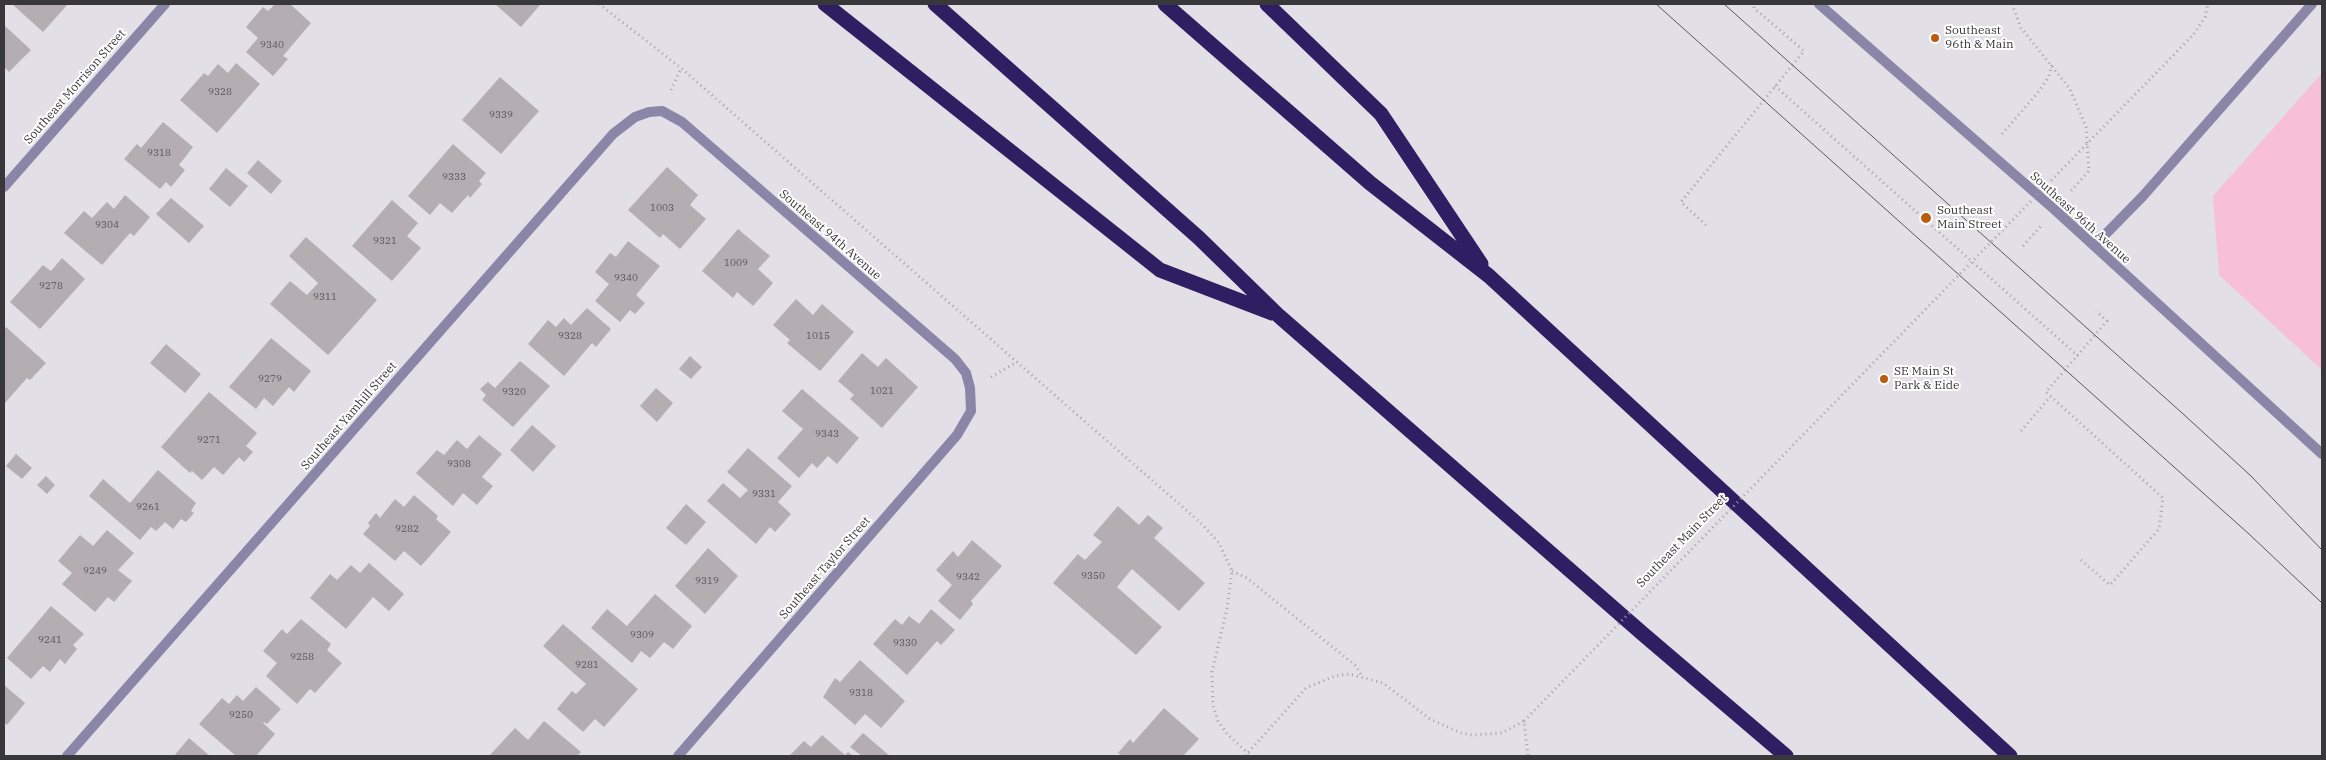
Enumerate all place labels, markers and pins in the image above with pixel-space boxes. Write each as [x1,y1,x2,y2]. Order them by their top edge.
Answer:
place label: Southeast 96th & Main [1945,24,2014,52]
marker: Southeast 96th & Main [1929,32,1941,44]
place label: Southeast Main Street [1937,204,2002,232]
marker: Southeast Main Street [1919,211,1933,225]
place label: SE Main St Park & Eide [1894,365,1959,393]
marker: SE Main St Park & Eide [1878,373,1890,385]

